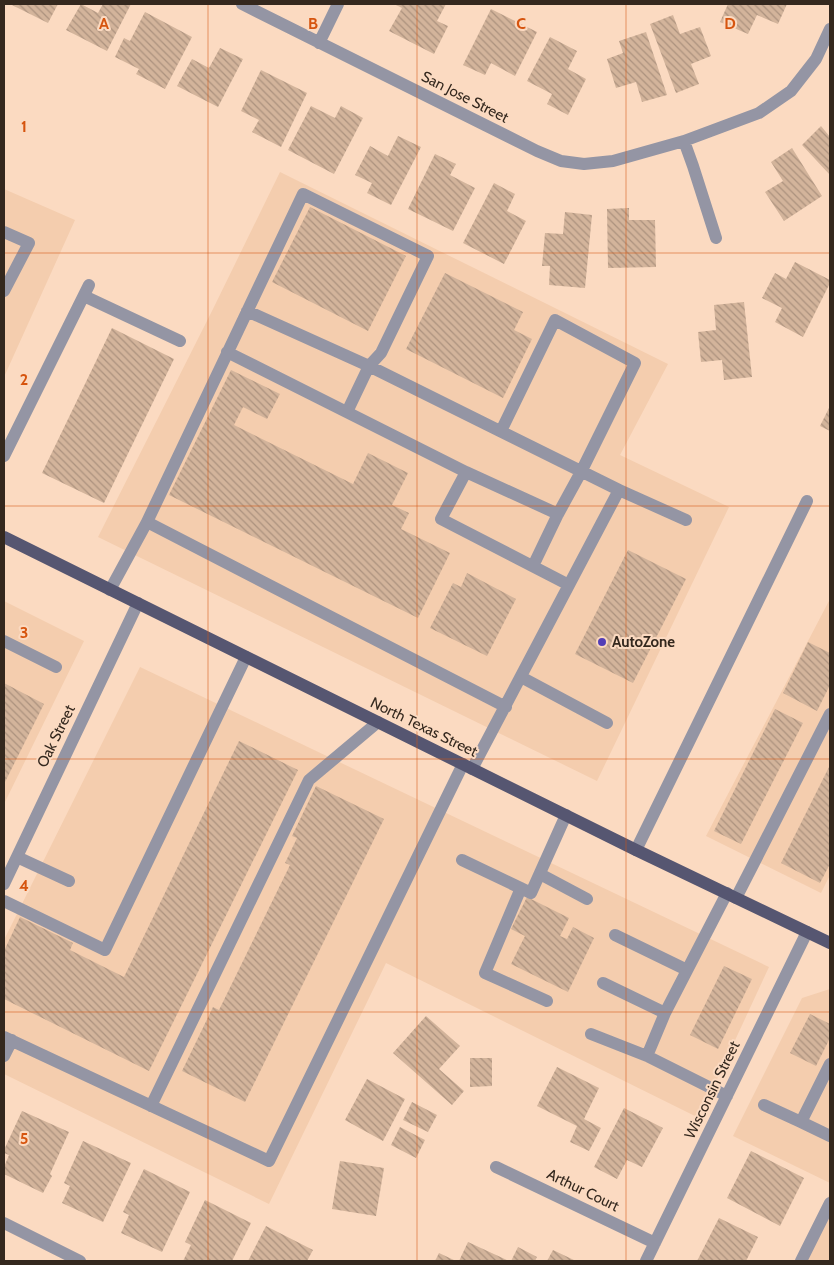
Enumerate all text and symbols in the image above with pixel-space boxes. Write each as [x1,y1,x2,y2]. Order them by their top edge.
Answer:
text: A [99,14,109,33]
text: B [308,14,318,33]
text: C [516,14,526,33]
text: D [724,14,736,33]
street label: San Jose Street [418,67,512,127]
text: 1 [21,117,27,136]
text: 2 [20,370,28,389]
text: 3 [20,623,28,642]
place label: AutoZone [612,633,675,651]
marker: AutoZone [596,636,608,648]
street label: North Texas Street [368,693,480,761]
street label: Oak Street [33,702,79,770]
text: 4 [19,876,29,895]
street label: Wisconsin Street [681,1038,743,1142]
text: 5 [20,1129,28,1148]
street label: Arthur Court [544,1165,622,1215]

